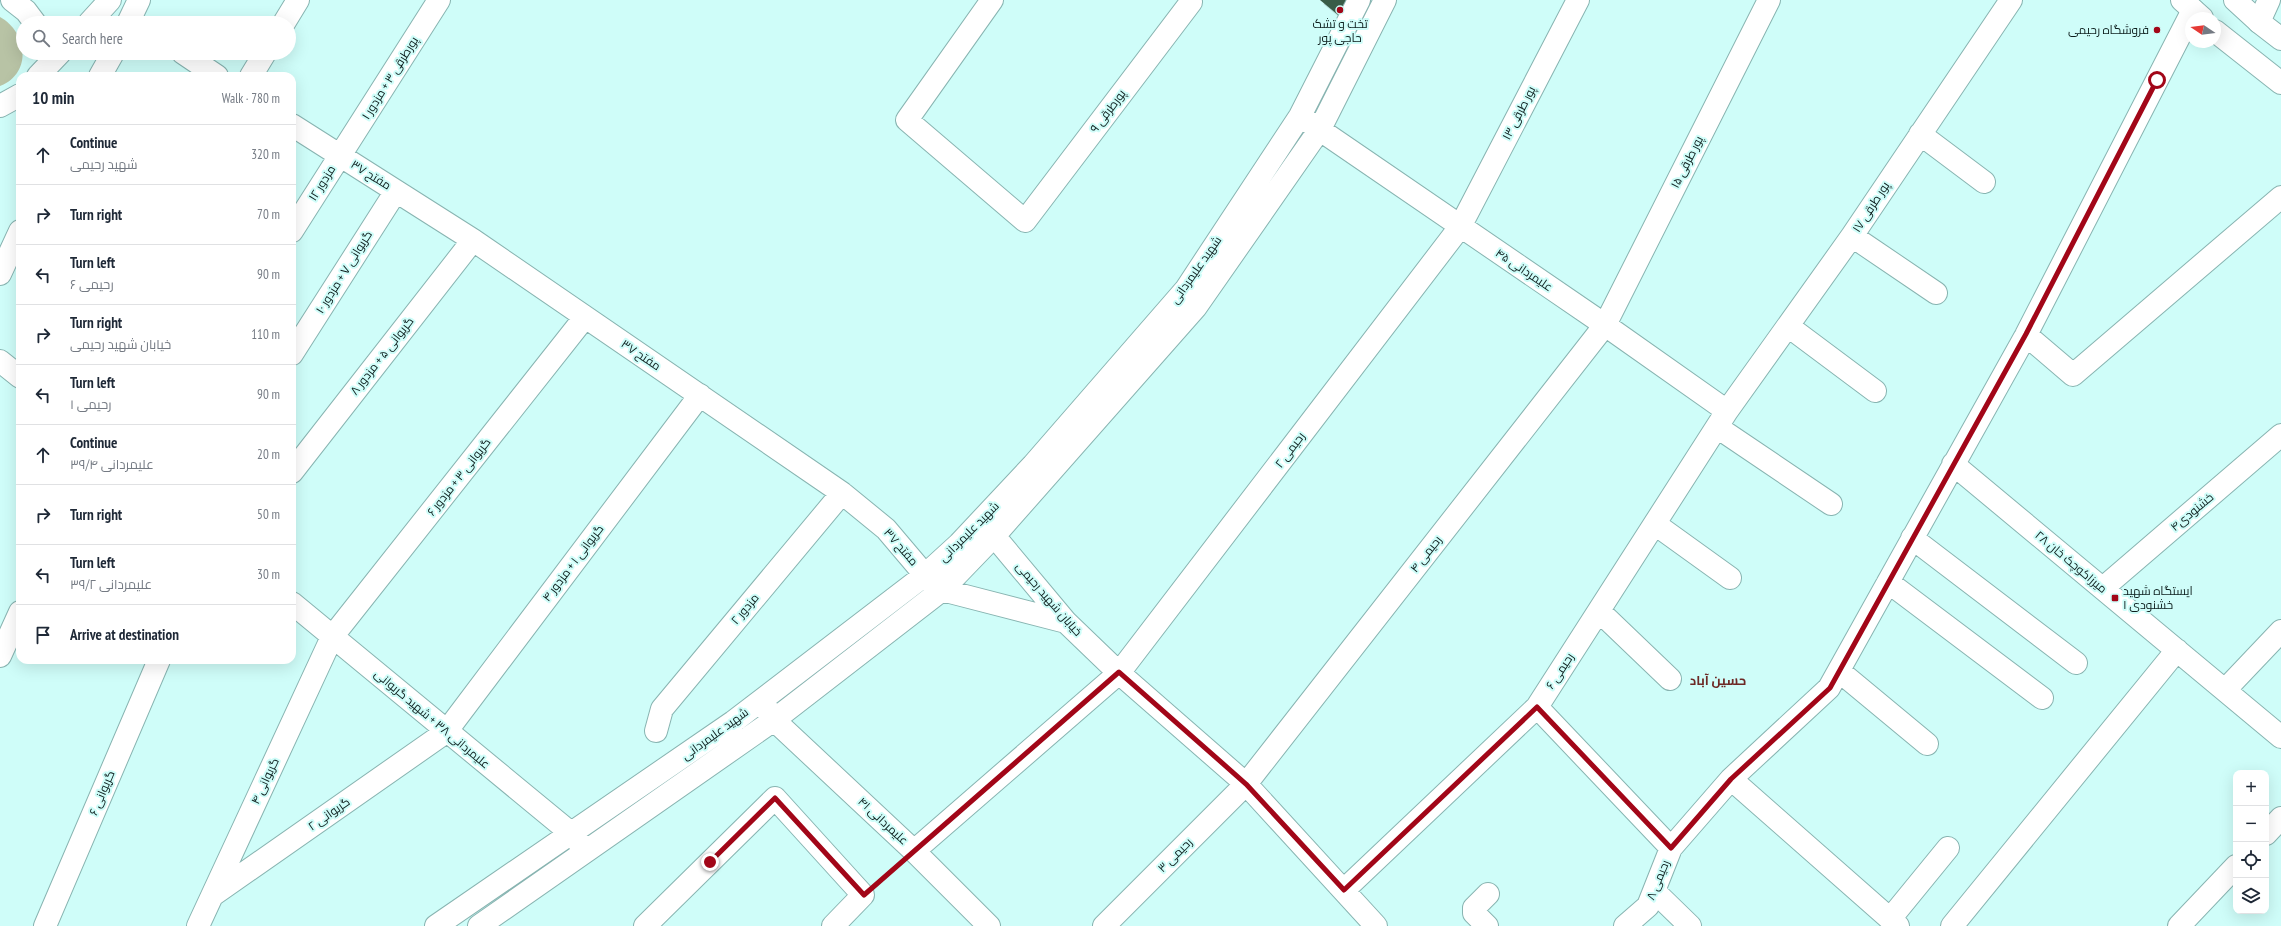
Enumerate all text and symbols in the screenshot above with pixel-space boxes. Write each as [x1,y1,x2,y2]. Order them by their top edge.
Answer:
marker: تخت و تشک حاجی پور [1335,5,1345,15]
north arrow [2185,12,2221,48]
search box [16,16,296,60]
place label: تخت و تشک حاجی پور [1312,16,1368,47]
place label: فروشگاه رحیمی [2068,22,2149,37]
marker: فروشگاه رحیمی [2152,25,2162,35]
icon: search [30,27,52,49]
text: Search here [62,29,123,48]
street label: پورطرقی ۳ + مزدور ۱ [358,33,423,123]
route start [2148,71,2166,89]
street label: پور طرقی ۱۳ [1499,83,1541,143]
street label: پورطرقی ۹ [1087,86,1131,136]
text: 10 min [32,87,74,109]
text: Walk · 780 m [222,90,280,107]
street label: پور طرقی ۱۵ [1667,132,1708,191]
text: Continue [70,133,117,152]
icon: ahead [32,144,54,166]
text: 320 m [251,146,280,163]
text: شهید رحیمی [70,156,138,173]
street label: مفتح ۳۷ [348,156,394,194]
street label: مزدور ۱۲ [305,162,338,203]
street label: پور طرقی ۱۷ [1849,178,1895,236]
icon: right [32,204,54,226]
text: Turn right [70,205,122,224]
text: 70 m [257,206,280,223]
street label: گریوانی ۷ + مزدور ۱۰ [312,227,375,316]
street label: شهید علیمردانی [1167,233,1224,306]
street label: علیمردانی ۴۵ [1493,245,1556,294]
text: Turn left [70,253,115,272]
icon: left [32,264,54,286]
text: 90 m [257,266,280,283]
text: رحیمی ۶ [70,276,114,293]
text: Turn right [70,313,122,332]
street label: گریوانی ۵ + مزدور ۸ [346,314,417,398]
icon: right [32,324,54,346]
text: 110 m [251,326,280,343]
text: خیابان شهید رحیمی [70,336,171,353]
street label: مفتح ۳۷ [618,336,664,374]
text: Turn left [70,373,115,392]
icon: left [32,384,54,406]
text: 90 m [257,386,280,403]
text: رحیمی ۱ [70,396,112,413]
street label: رحیمی ۲ [1271,429,1308,471]
text: Continue [70,433,117,452]
street label: گریوانی ۳ + مزدور ۶ [424,435,494,519]
icon: ahead [32,444,54,466]
text: 20 m [257,446,280,463]
text: علیمردانی ۳۹/۴ [70,456,154,473]
street label: خشنودی۴ [2167,489,2216,534]
street label: شهید علیمردانی [935,498,1002,565]
icon: right [32,504,54,526]
text: Turn right [70,505,122,524]
text: 50 m [257,506,280,523]
street label: گریوانی ۱ + مزدور ۴ [539,521,606,604]
street label: مفتح ۳۷ [880,525,922,569]
street label: میرزاکوچک خان ۲۸ [2031,527,2110,598]
street label: رحیمی ۴ [1407,532,1445,575]
text: Turn left [70,553,115,572]
street label: خیابان شهید رحیمی [1013,559,1086,639]
icon: left [32,564,54,586]
text: 30 m [257,566,280,583]
text: علیمردانی ۳۹/۲ [70,576,152,593]
place label: ایستگاه شهید خشنودی ۱ [2123,583,2193,612]
street label: مزدور ۲ [727,590,762,627]
marker: ایستگاه شهید خشنودی ۱ [2110,593,2120,603]
icon: arrive [32,624,54,646]
text: Arrive at destination [70,625,179,644]
street label: رحیمی ۶ [1542,650,1577,692]
street label: علیمردانی ۳۸ + شهید گریوانی [371,666,493,771]
district label: حسین آباد [1690,672,1746,689]
street label: شهید علیمردانی [678,704,751,763]
street label: گریوانی ۴ [247,755,282,806]
street label: گریوانی ۶ [85,768,118,817]
map controls [2233,770,2269,914]
button: + [2233,770,2269,806]
street label: گریوانی ۲ [305,794,353,833]
street label: علیمردانی ۴۱ [855,794,912,848]
button: − [2233,806,2269,842]
street label: رحیمی ۳ [1154,834,1195,875]
button: locate [2233,842,2269,878]
route end [701,853,719,871]
street label: رحیمی ۸ [1643,857,1672,902]
button: layers [2233,878,2269,914]

